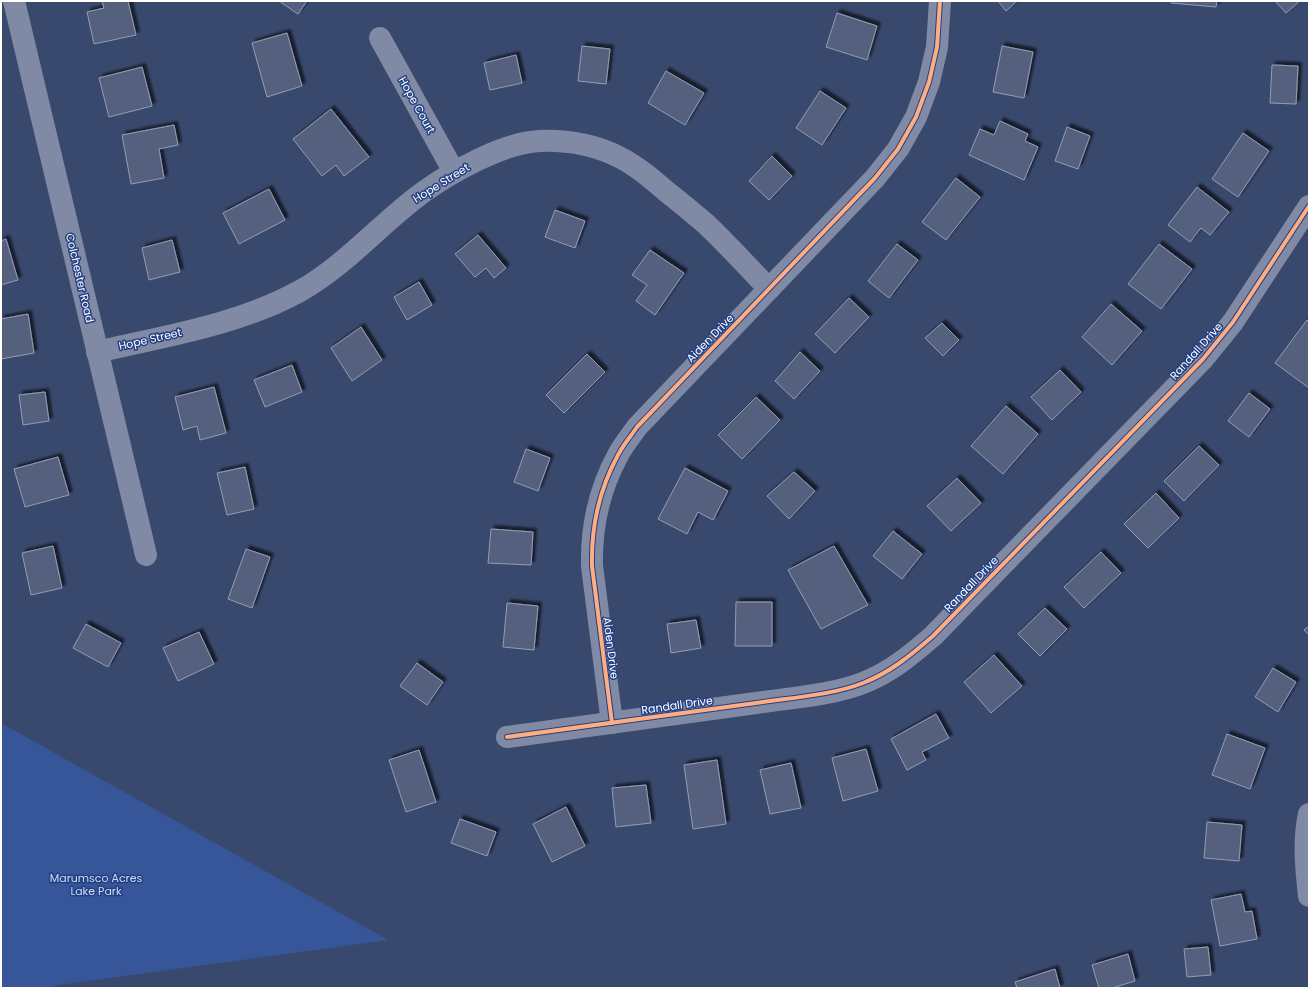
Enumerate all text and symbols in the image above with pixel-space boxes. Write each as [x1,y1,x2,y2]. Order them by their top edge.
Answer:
street label: Hope Court [395,74,439,136]
street label: Hope Street [410,159,472,207]
street label: Colchester Road [62,232,98,324]
street label: Aiden Drive [683,310,737,366]
street label: Randall Drive [1166,319,1226,383]
street label: Hope Street [117,324,183,354]
street label: Randall Drive [940,552,1002,615]
street label: Aiden Drive [599,616,623,680]
street label: Randall Drive [640,692,714,718]
park label: Marumsco Acres Lake Park [50,870,143,899]

